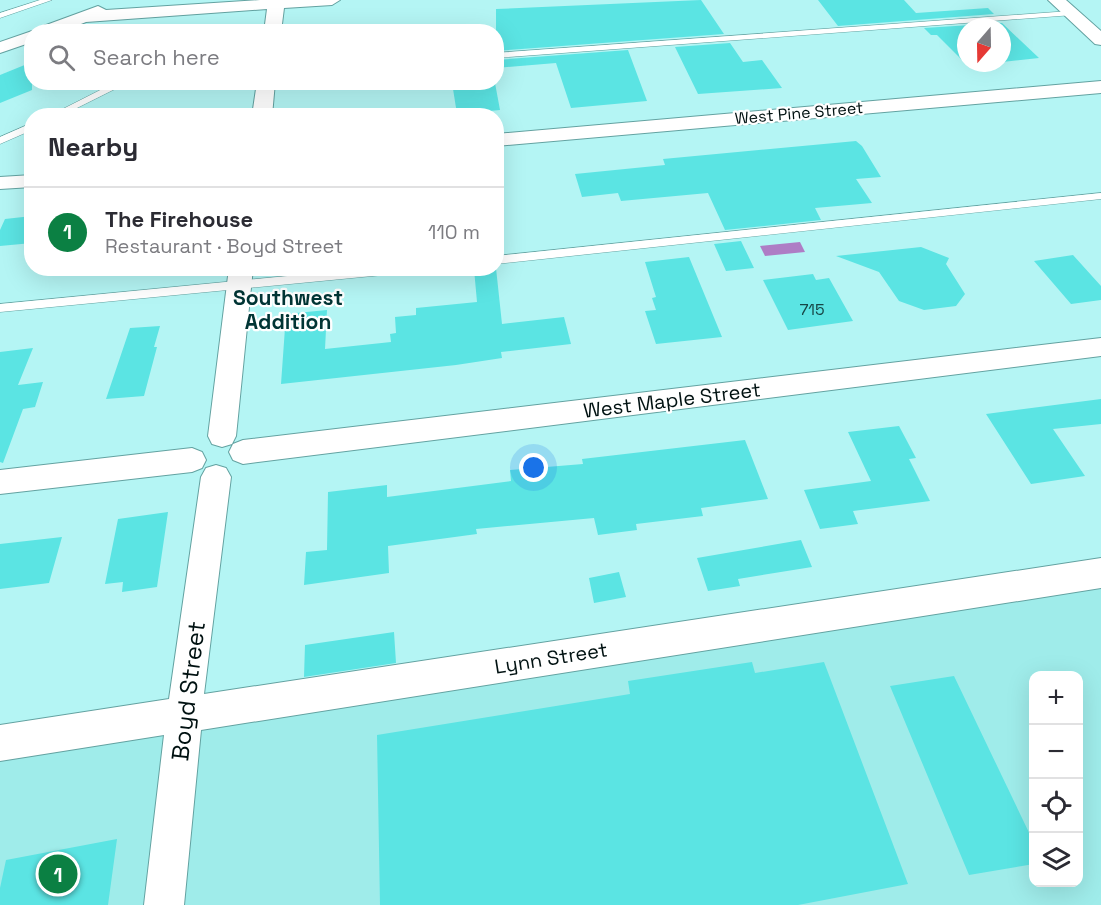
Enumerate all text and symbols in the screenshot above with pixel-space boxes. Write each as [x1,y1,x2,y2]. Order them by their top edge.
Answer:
north arrow [957,18,1011,72]
search box [24,24,504,90]
icon: search [45,41,78,74]
text: Search here [93,43,220,71]
street label: West Pine Street [734,97,864,129]
text: Nearby [48,130,138,164]
text: The Firehouse [105,205,253,233]
text: 1 [63,219,72,245]
text: 110 m [428,219,480,245]
text: Restaurant · Boyd Street [105,233,343,259]
district label: Southwest Addition [233,284,343,335]
house number: 715 [799,299,825,320]
street label: West Maple Street [582,376,762,424]
your location [519,453,548,482]
street label: Boyd Street [164,619,212,763]
street label: Lynn Street [493,636,609,680]
map controls [1029,671,1083,887]
button: + [1029,671,1083,725]
button: − [1029,725,1083,779]
button: locate [1029,779,1083,833]
button: layers [1029,833,1083,887]
pin: 1 [38,852,78,896]

